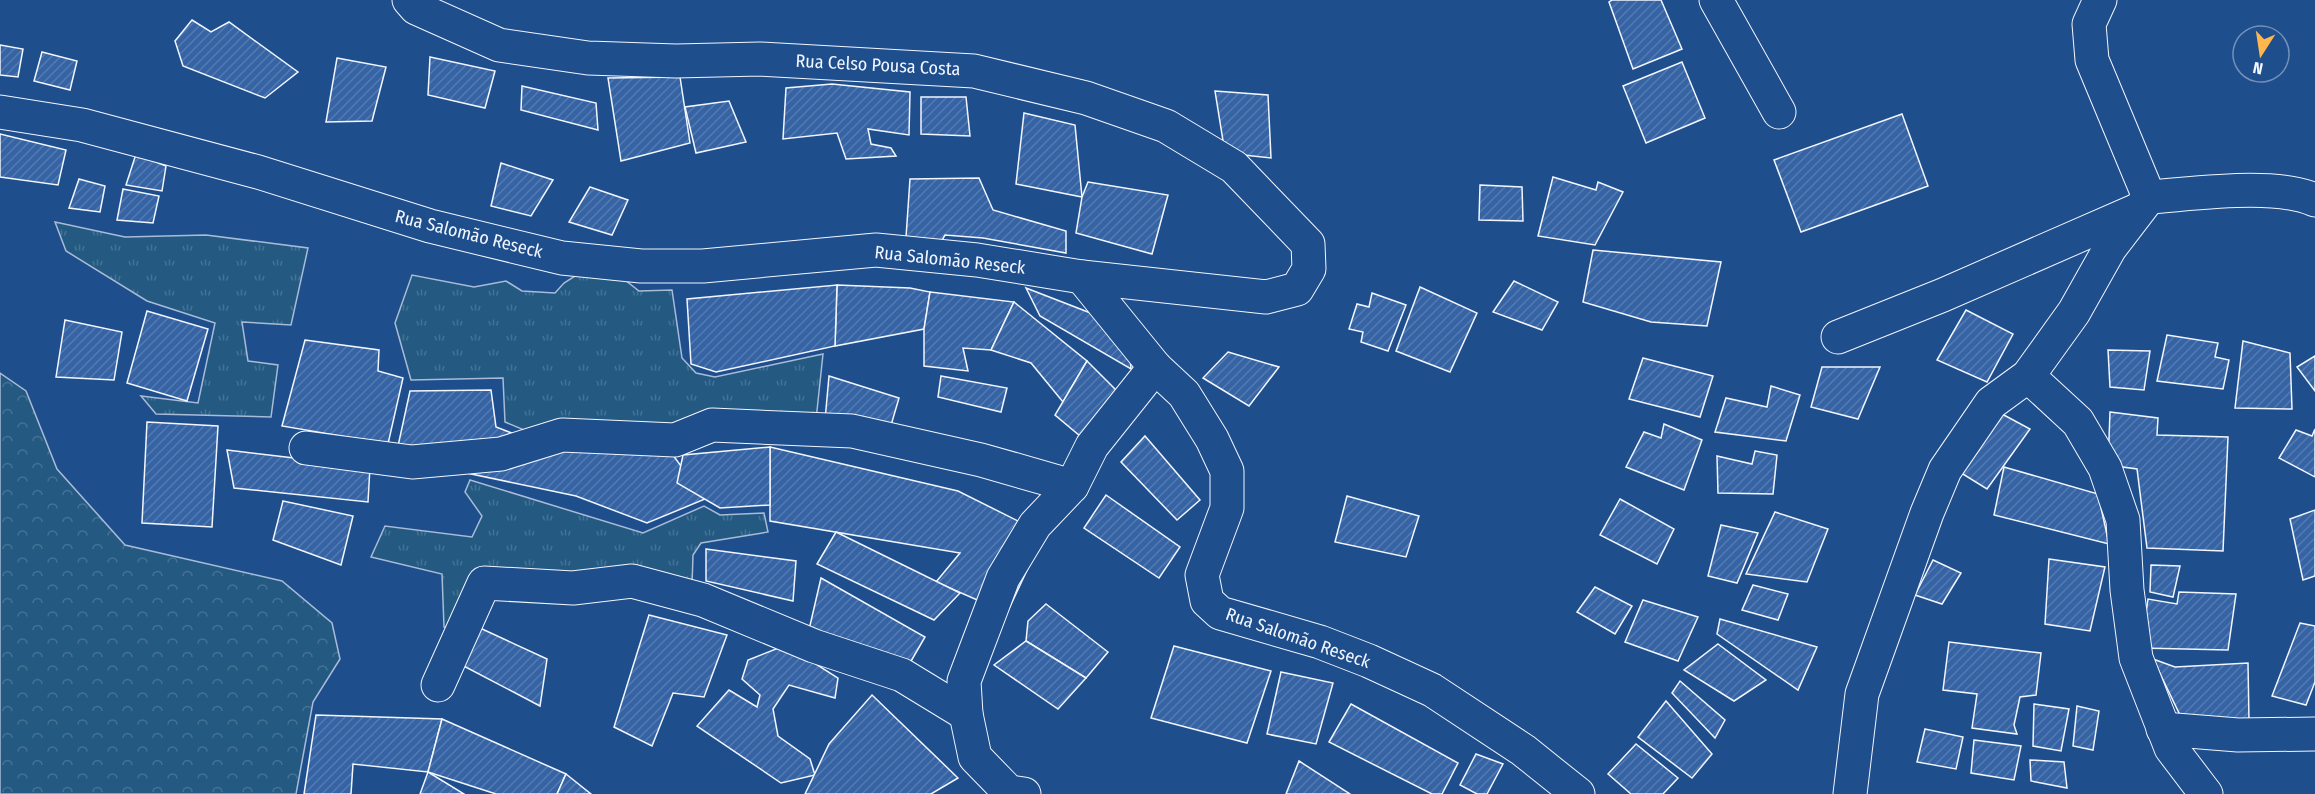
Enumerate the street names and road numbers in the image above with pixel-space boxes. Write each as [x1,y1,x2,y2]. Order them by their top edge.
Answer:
street label: Rua Celso Pousa Costa [795,50,961,80]
street label: Rua Salomão Reseck [393,205,546,263]
street label: Rua Salomão Reseck [874,241,1027,279]
street label: Rua Salomão Reseck [1223,603,1374,673]

